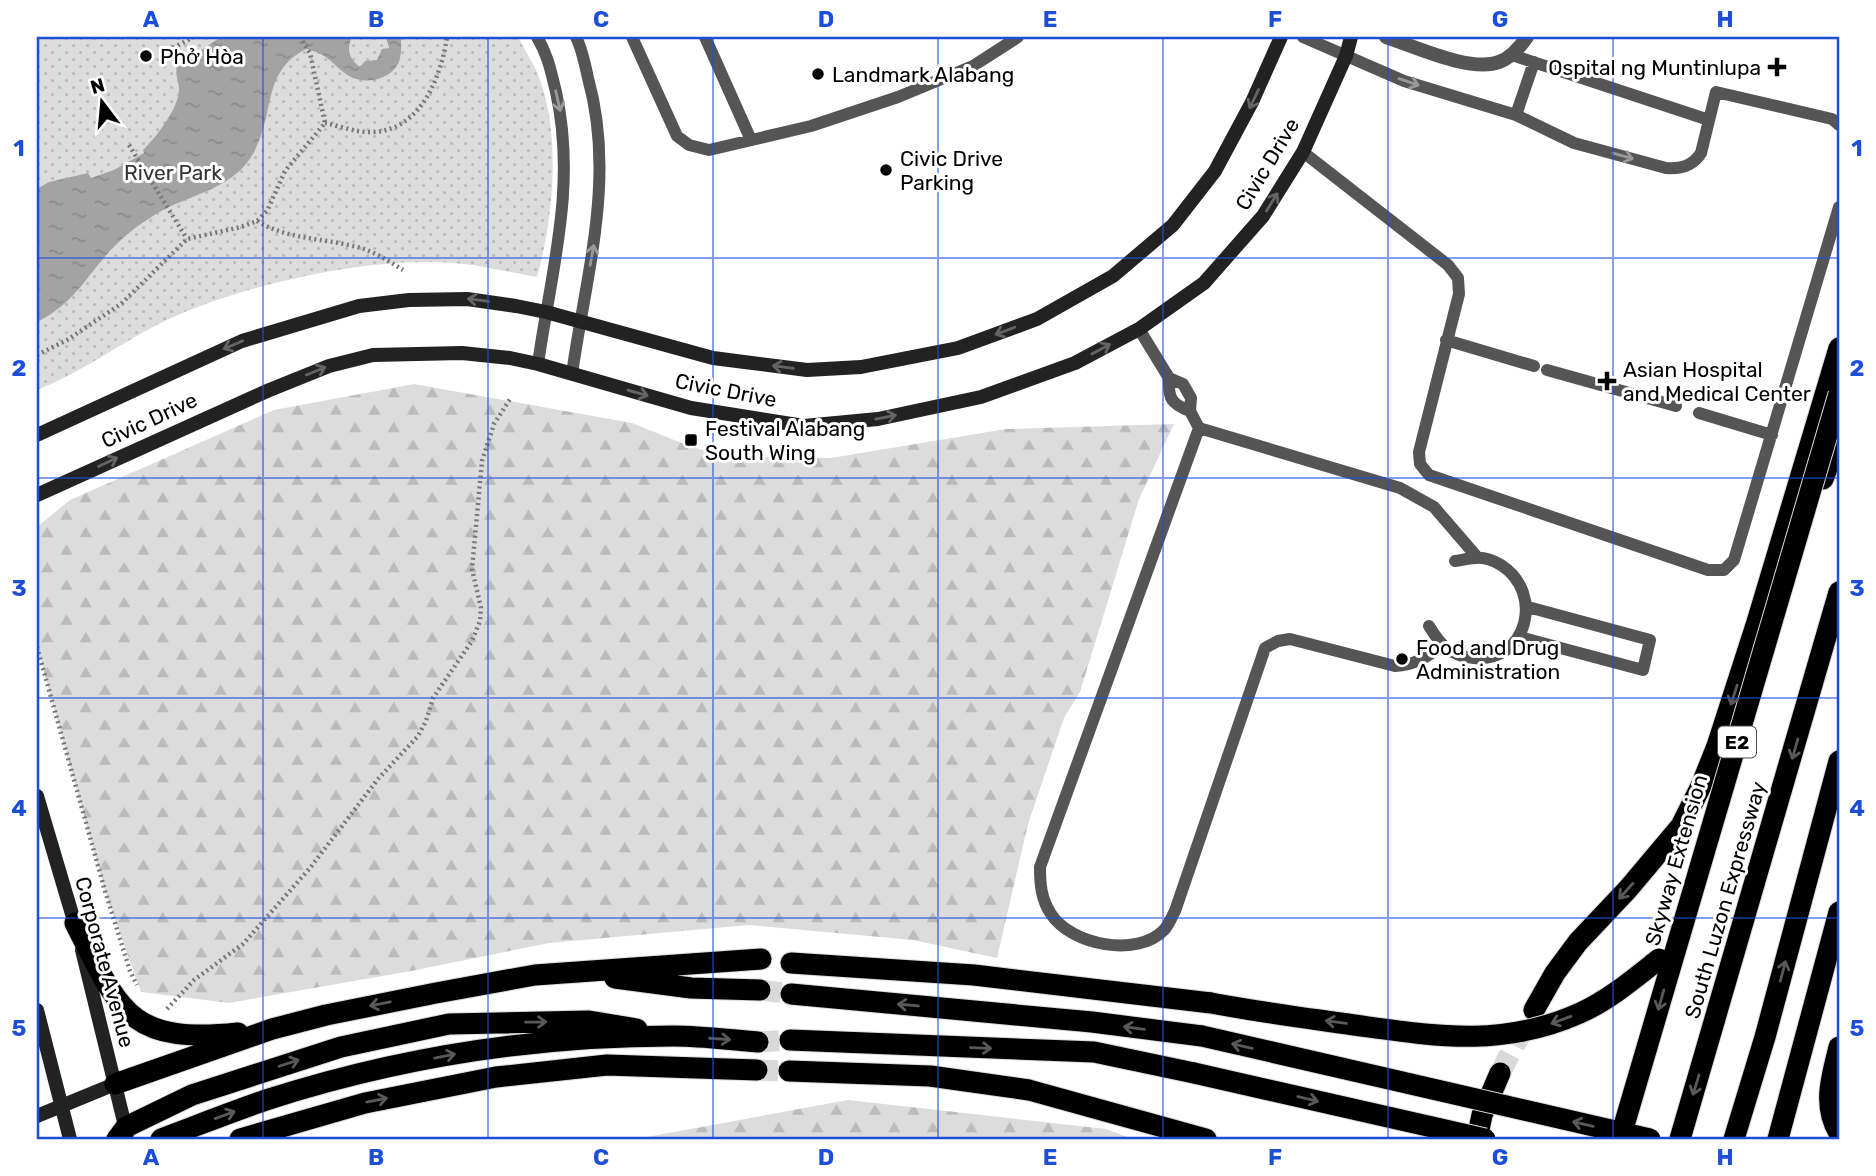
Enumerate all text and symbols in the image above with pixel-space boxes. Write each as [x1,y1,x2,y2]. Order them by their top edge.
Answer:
text: A [143,5,160,33]
text: B [368,5,384,33]
text: C [593,5,609,33]
text: D [818,5,834,33]
text: E [1043,5,1057,33]
text: F [1268,5,1282,33]
text: G [1492,5,1508,33]
text: H [1716,5,1734,33]
place label: Phở Hòa [160,44,244,69]
marker: Phở Hòa [138,48,154,64]
place label: Ospital ng Muntinlupa [1548,55,1761,80]
marker: Ospital ng Muntinlupa [1767,57,1787,77]
place label: Landmark Alabang [832,62,1014,87]
north arrow [66,66,136,136]
marker: Landmark Alabang [810,66,826,82]
text: N [88,73,107,99]
one-way arrow [1397,77,1419,89]
one-way arrow [1246,88,1260,109]
one-way arrow [552,89,565,112]
street label: Civic Drive [1230,113,1304,215]
text: 1 [13,134,25,162]
text: 1 [1851,134,1863,162]
place label: Civic Drive Parking [900,146,1003,195]
one-way arrow [1612,151,1634,164]
park label: River Park [124,160,222,185]
marker: Civic Drive Parking [878,162,894,178]
one-way arrow [1265,193,1279,213]
one-way arrow [585,244,599,266]
one-way arrow [467,294,490,307]
one-way arrow [995,325,1016,338]
one-way arrow [223,340,244,353]
one-way arrow [1090,341,1111,355]
text: 2 [12,354,26,382]
text: 2 [1850,354,1864,382]
place label: Asian Hospital and Medical Center [1623,357,1811,406]
one-way arrow [772,361,795,374]
one-way arrow [305,363,327,376]
street label: Civic Drive [673,368,779,412]
marker: Asian Hospital and Medical Center [1597,371,1617,391]
street label: Civic Drive [97,387,201,453]
one-way arrow [626,387,648,400]
one-way arrow [874,410,897,424]
place label: Festival Alabang South Wing [705,416,865,465]
marker: Festival Alabang South Wing [683,432,699,448]
one-way arrow [97,455,118,468]
text: 3 [11,574,27,602]
text: 3 [1849,574,1865,602]
place label: Food and Drug Administration [1416,635,1560,684]
marker: Food and Drug Administration [1394,651,1410,667]
one-way arrow [1726,683,1739,705]
road number: E2 [1718,726,1756,758]
one-way arrow [1787,737,1800,759]
street label: Skyway Extension [1640,772,1712,948]
street label: South Luzon Expressway [1679,778,1771,1021]
text: 4 [11,794,27,822]
text: 4 [1849,794,1865,822]
street label: Corporate Avenue [70,874,140,1050]
one-way arrow [1617,882,1634,899]
one-way arrow [1777,960,1790,983]
one-way arrow [1653,988,1666,1010]
one-way arrow [369,998,392,1012]
one-way arrow [897,998,920,1011]
text: 5 [12,1014,27,1042]
text: 5 [1850,1014,1865,1042]
one-way arrow [524,1015,547,1029]
one-way arrow [1550,1015,1572,1028]
one-way arrow [1325,1016,1348,1029]
one-way arrow [1123,1021,1146,1034]
one-way arrow [708,1033,731,1046]
one-way arrow [1231,1038,1254,1052]
one-way arrow [969,1041,992,1054]
one-way arrow [433,1049,456,1063]
one-way arrow [278,1056,300,1069]
one-way arrow [1689,1073,1702,1095]
one-way arrow [365,1093,388,1107]
one-way arrow [1296,1093,1319,1106]
one-way arrow [214,1108,236,1121]
one-way arrow [1572,1117,1595,1130]
text: A [143,1143,160,1171]
text: B [368,1143,384,1171]
text: C [593,1143,609,1171]
text: D [818,1143,834,1171]
text: E [1043,1143,1057,1171]
text: F [1268,1143,1282,1171]
text: G [1492,1143,1508,1171]
text: H [1716,1143,1734,1171]

